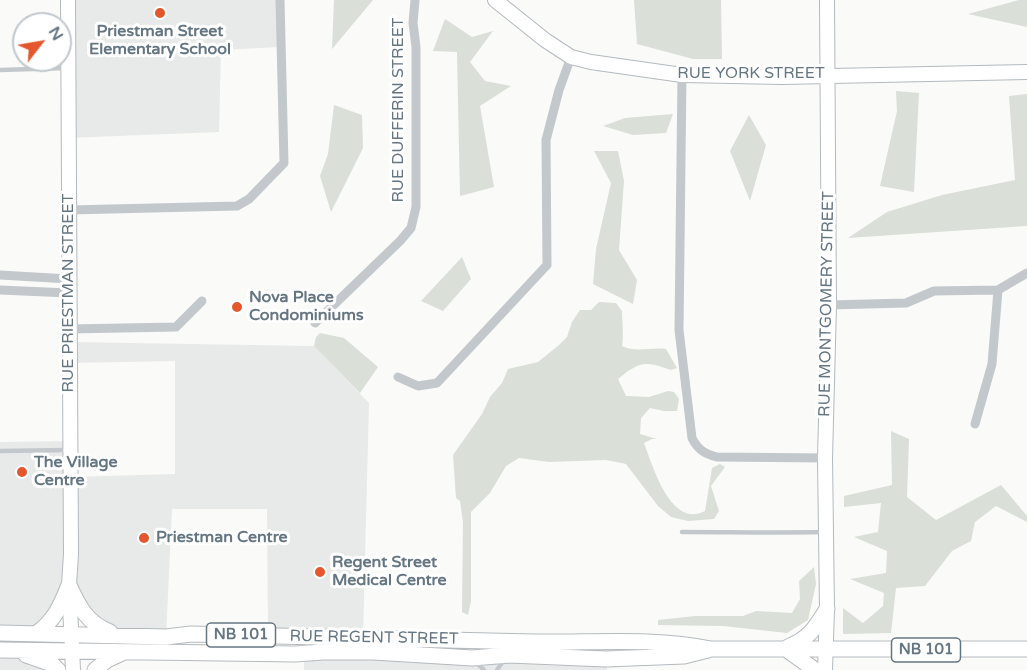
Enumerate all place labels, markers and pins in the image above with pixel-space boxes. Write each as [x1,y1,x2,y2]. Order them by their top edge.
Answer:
marker: Priestman Street Elementary School [153,6,167,20]
place label: Priestman Street Elementary School [89,22,231,60]
place label: Nova Place Condominiums [249,288,364,326]
marker: Nova Place Condominiums [230,300,244,314]
place label: The Village Centre [34,453,118,491]
marker: The Village Centre [15,465,29,479]
place label: Priestman Centre [156,528,288,548]
marker: Priestman Centre [137,531,151,545]
place label: Regent Street Medical Centre [332,553,447,591]
marker: Regent Street Medical Centre [313,565,327,579]

